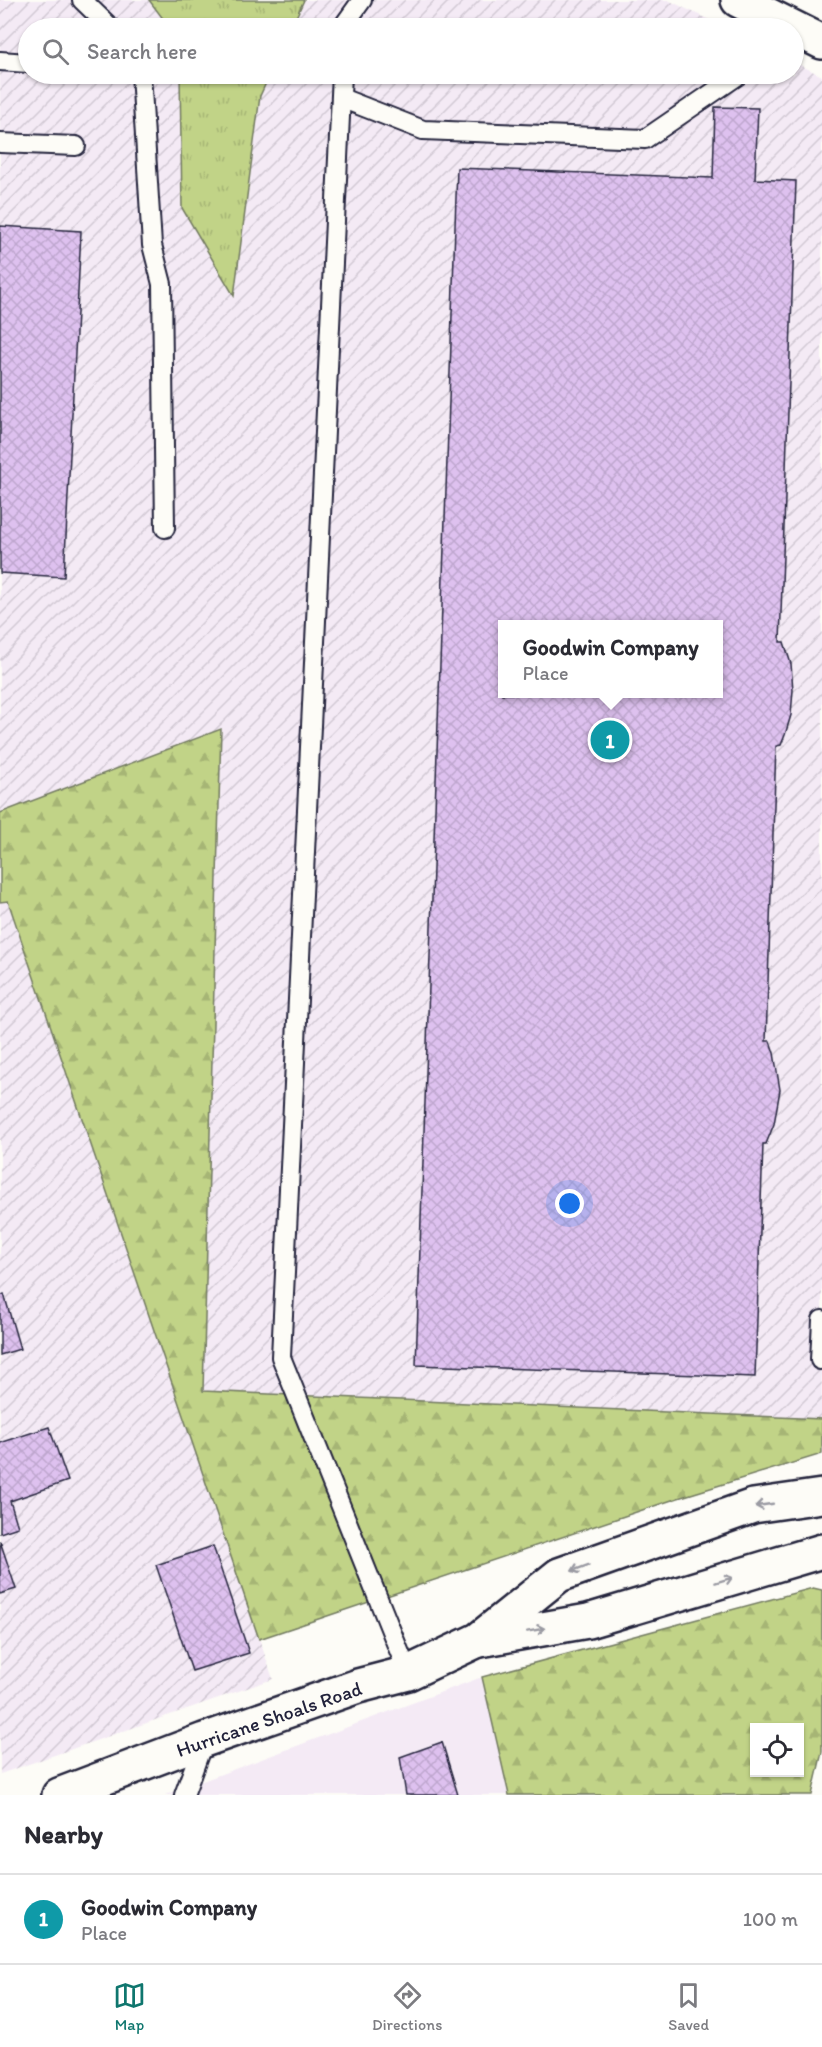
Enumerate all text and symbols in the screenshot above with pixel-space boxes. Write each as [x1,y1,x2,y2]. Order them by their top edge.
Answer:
search box [18,18,804,84]
icon: search [39,35,72,68]
text: Search here [87,38,197,65]
popup [498,620,723,698]
text: Goodwin Company [522,634,699,661]
text: Place [522,661,569,685]
pin: 1 [590,718,630,762]
your location [555,1189,584,1218]
one-way arrow [755,1499,775,1510]
one-way arrow [571,1563,590,1574]
one-way arrow [714,1574,733,1585]
one-way arrow [526,1624,545,1635]
street label: Hurricane Shoals Road [173,1676,365,1762]
map controls [750,1723,804,1777]
button: locate [750,1723,804,1777]
text: Nearby [24,1818,103,1850]
text: Goodwin Company [81,1894,257,1921]
text: 1 [39,1907,48,1931]
text: 100 m [743,1907,798,1931]
text: Place [81,1921,127,1945]
tab: Map [113,1979,146,2034]
tab: Directions [372,1979,442,2034]
tab: Saved [668,1979,709,2034]

